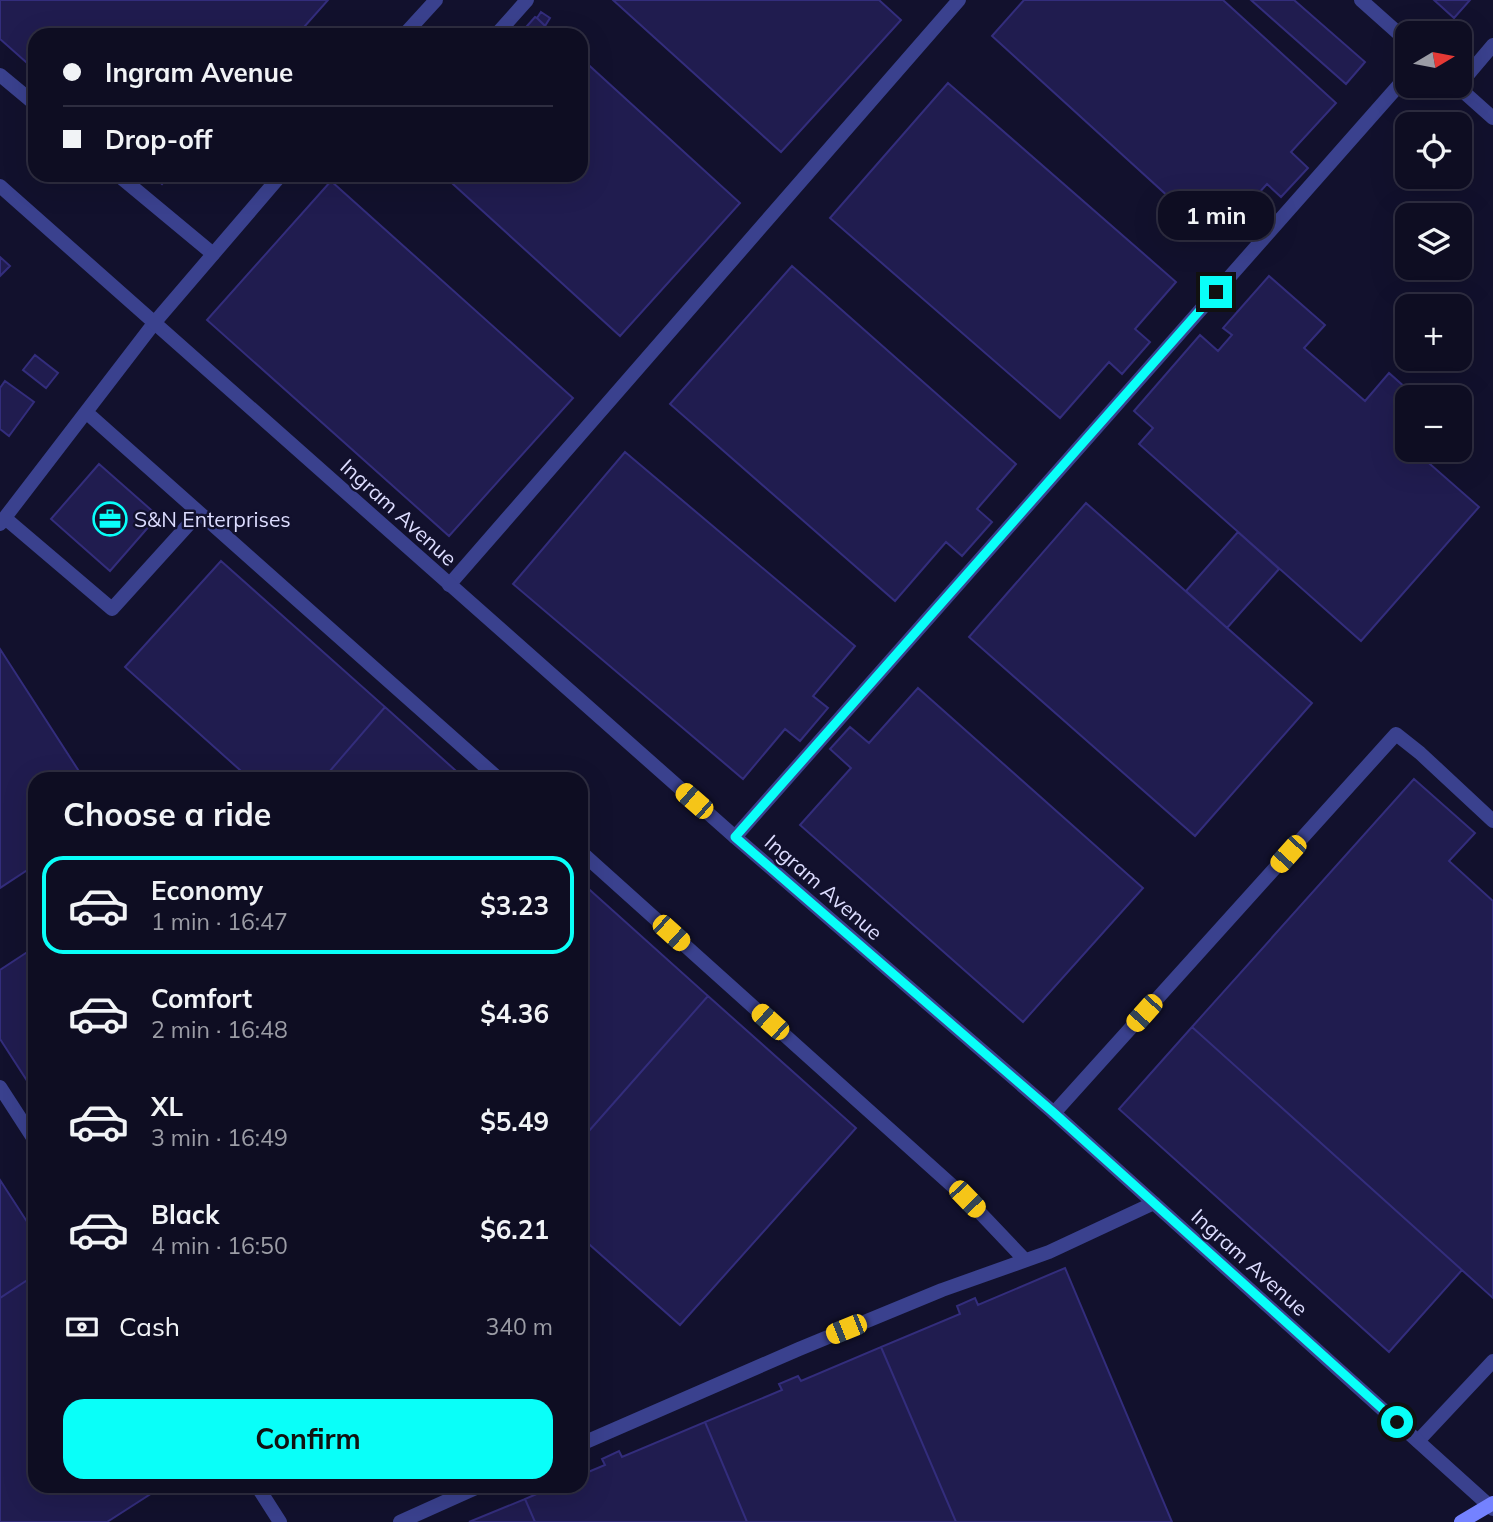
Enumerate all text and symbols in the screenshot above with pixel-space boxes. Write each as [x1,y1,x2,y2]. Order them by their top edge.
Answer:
north arrow [1395,21,1472,98]
map controls [1395,21,1472,462]
text: Ingram Avenue [105,56,293,89]
button: locate [1395,112,1472,189]
text: Drop-off [105,123,212,156]
callout: 1 min [1158,190,1274,240]
text: 1 min [1186,201,1246,230]
button: layers [1395,203,1472,280]
route end [1200,276,1232,308]
button: + [1395,294,1472,371]
button: − [1395,385,1472,462]
street label: Ingram Avenue [335,453,463,571]
office icon: S&N Enterprises [91,500,129,538]
place label: S&N Enterprises [134,506,291,532]
car [672,779,717,823]
text: Choose a ride [63,794,271,834]
street label: Ingram Avenue [760,829,888,945]
car [1267,831,1310,877]
icon: car [67,874,130,937]
text: Economy [151,874,263,907]
text: $3.23 [480,889,549,922]
text: 1 min · 16:47 [151,907,288,936]
car [649,911,694,955]
icon: car [67,982,130,1045]
text: Comfort [151,982,252,1015]
car [1123,990,1166,1036]
text: $4.36 [480,997,549,1030]
car [748,1000,793,1044]
text: 2 min · 16:48 [151,1015,288,1044]
icon: car [67,1090,130,1153]
text: XL [151,1090,183,1123]
text: $5.49 [480,1105,549,1138]
text: 3 min · 16:49 [151,1123,288,1152]
car [945,1177,990,1221]
icon: car [67,1198,130,1261]
text: Black [151,1198,219,1231]
street label: Ingram Avenue [1186,1203,1314,1321]
text: $6.21 [480,1213,549,1246]
text: 4 min · 16:50 [151,1231,288,1260]
icon: cash [63,1308,101,1346]
text: Cash [119,1310,180,1343]
car [823,1311,870,1347]
text: 340 m [485,1312,553,1341]
button: Confirm [63,1399,553,1479]
route start [1381,1406,1413,1438]

